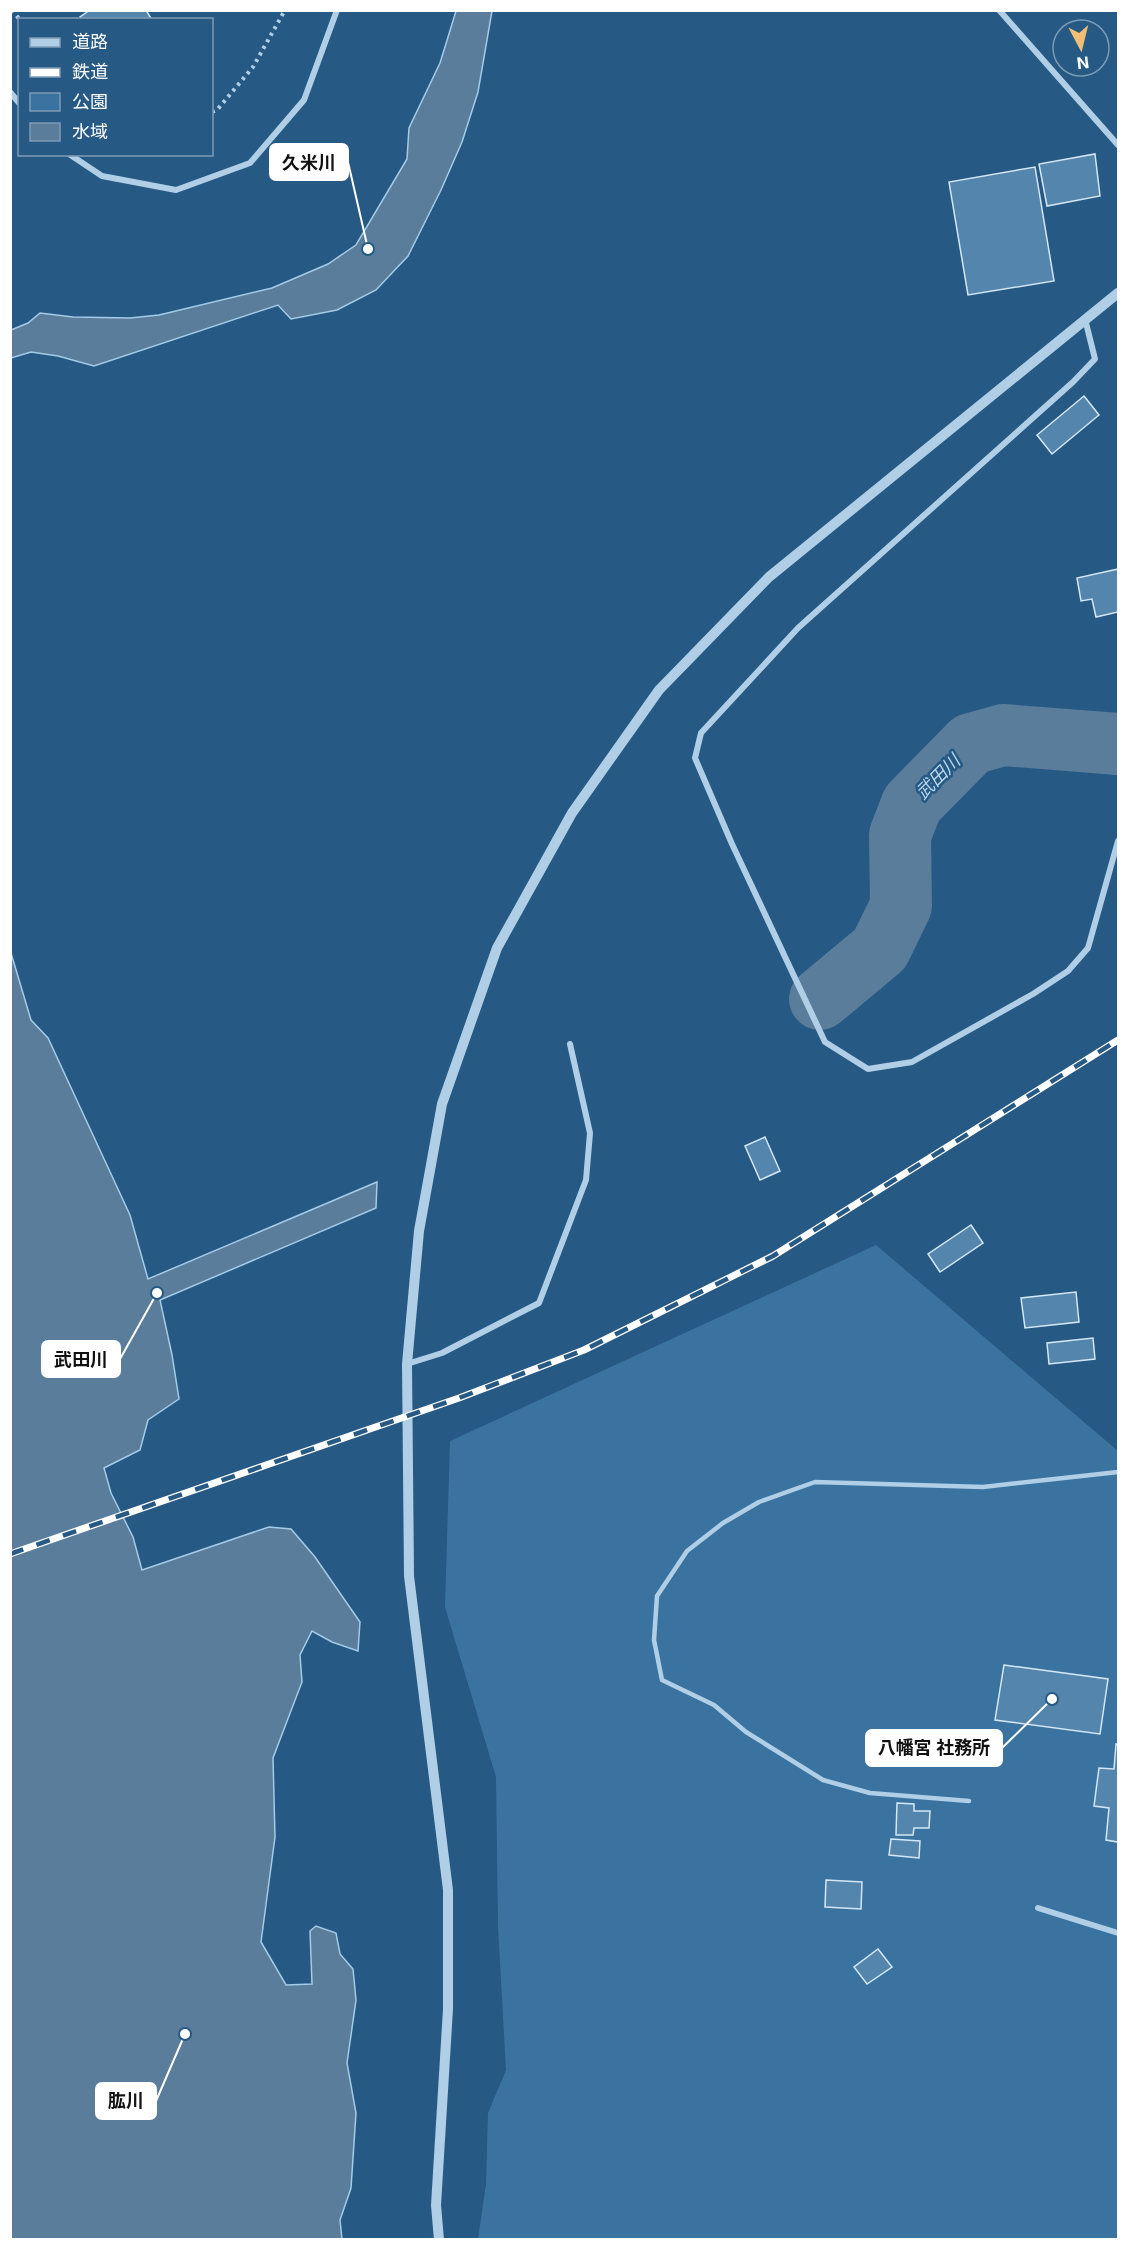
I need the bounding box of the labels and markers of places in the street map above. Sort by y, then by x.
callout: 久米川 [270,144,348,180]
callout: 武田川 [42,1341,120,1377]
callout: 八幡宮 社務所 [866,1730,1002,1766]
callout: 肱川 [96,2083,156,2119]

